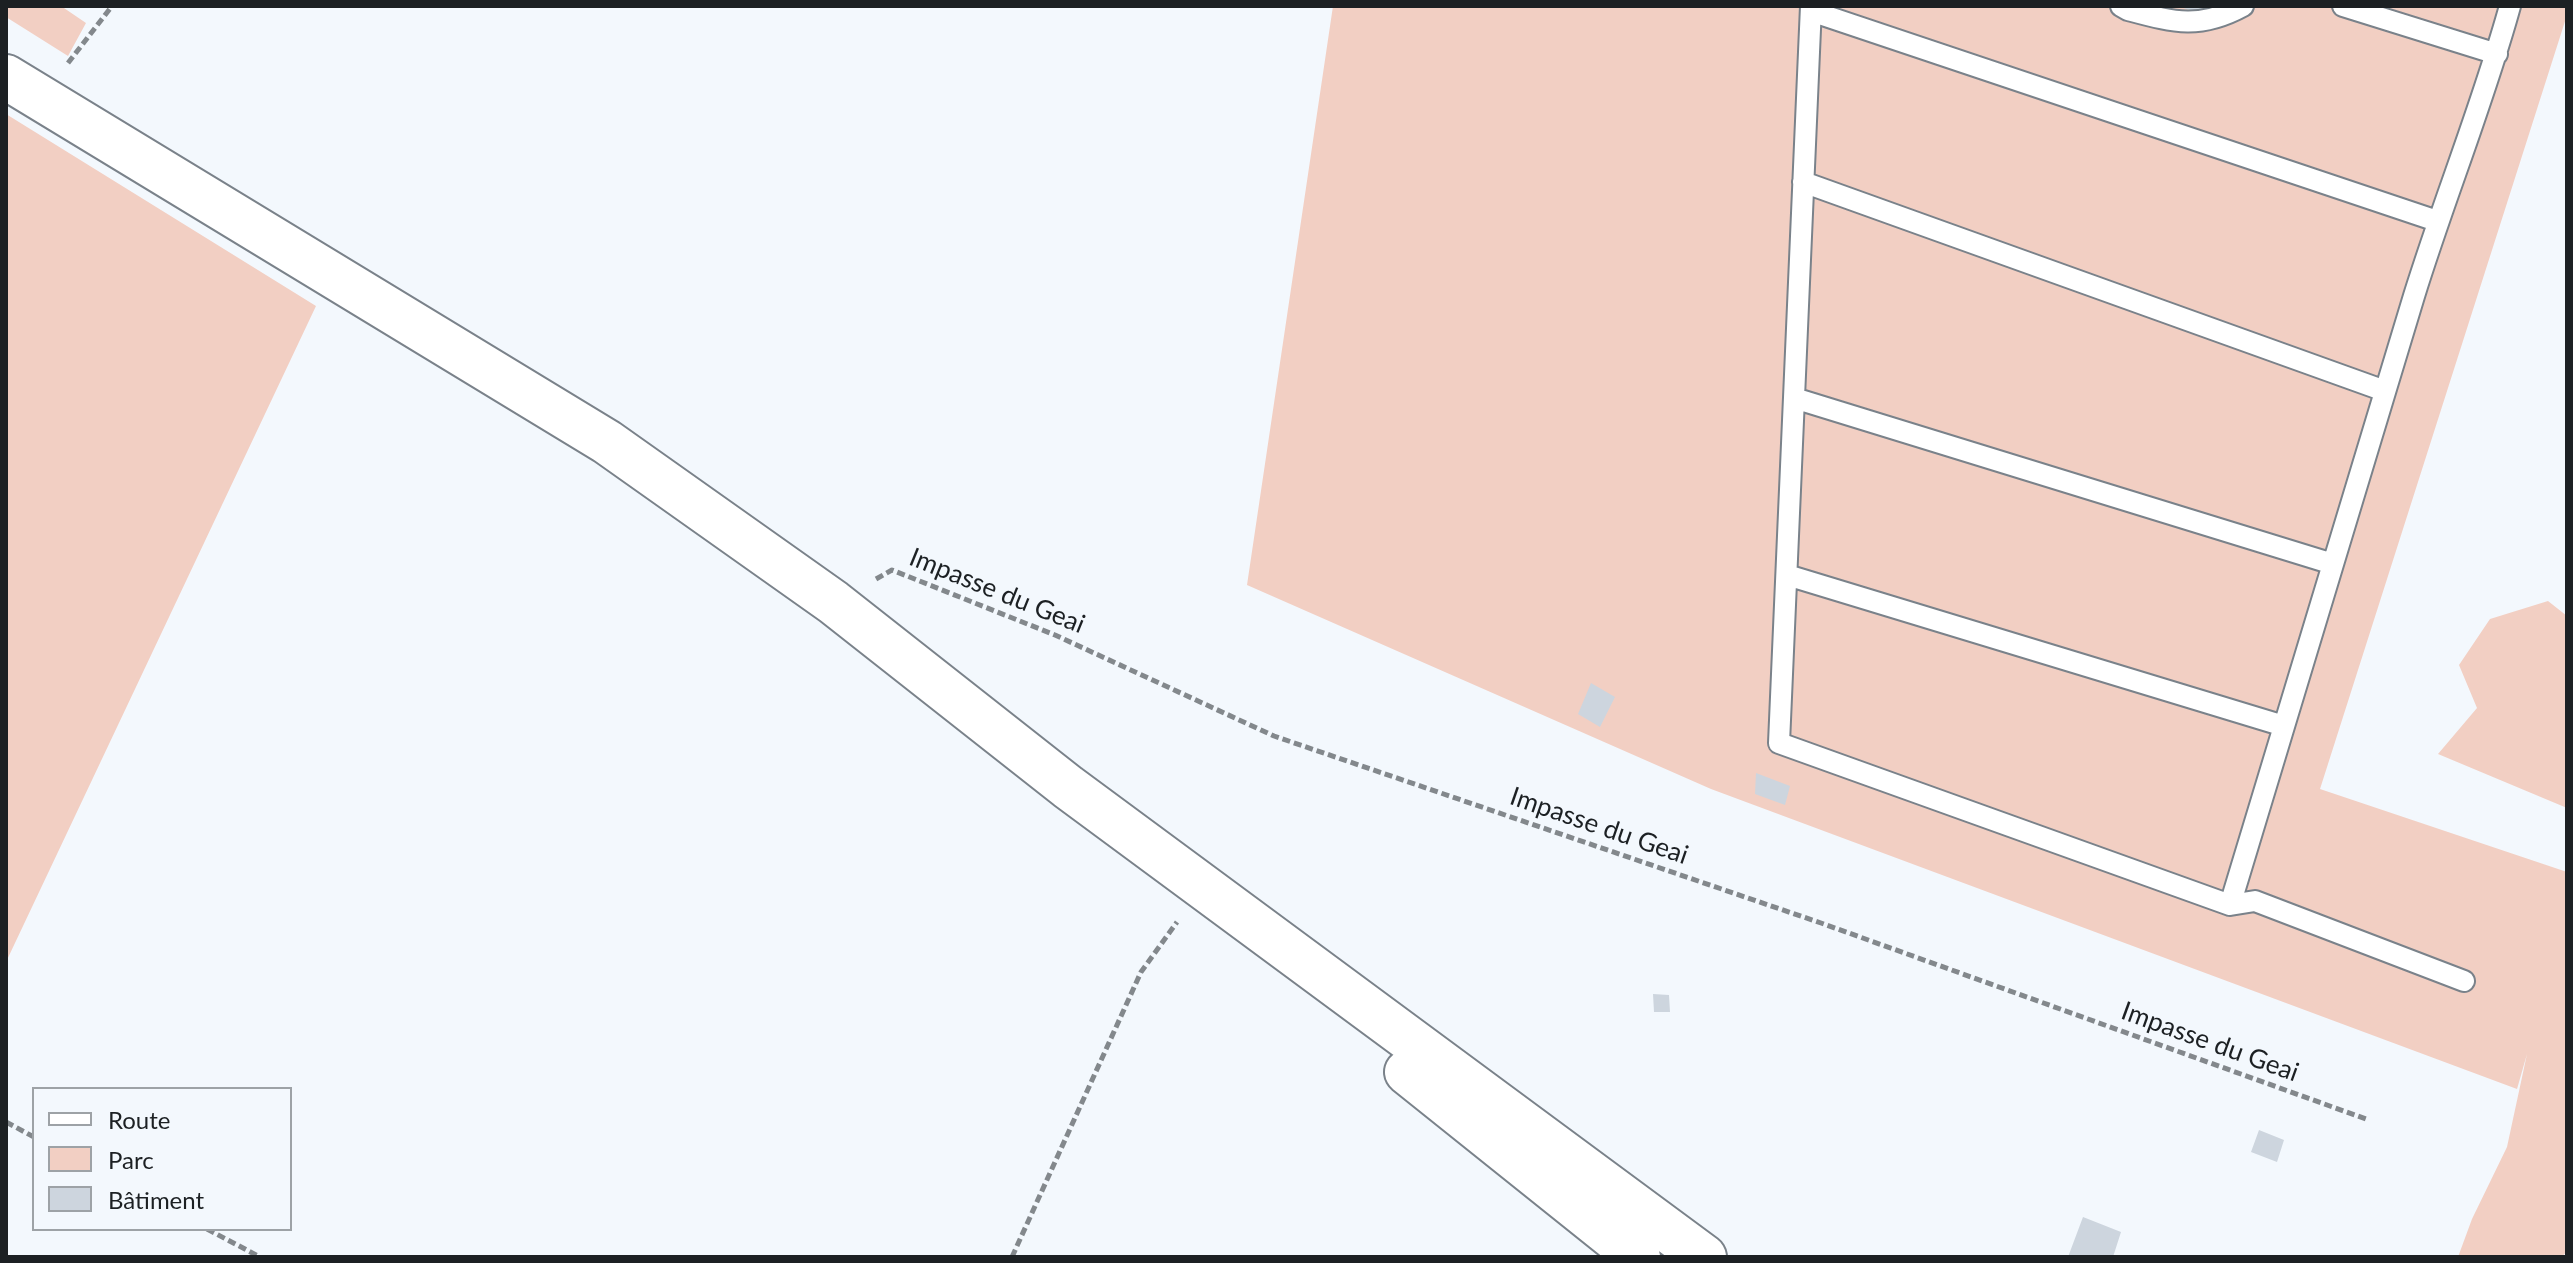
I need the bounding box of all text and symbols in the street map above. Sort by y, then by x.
street label: Impasse du Geai [905,542,1089,640]
street label: Impasse du Geai [1506,781,1692,871]
street label: Impasse du Geai [2117,995,2303,1089]
legend [32,1087,292,1231]
text: Route [108,1105,170,1134]
text: Parc [108,1145,154,1174]
text: Bâtiment [108,1185,204,1214]

